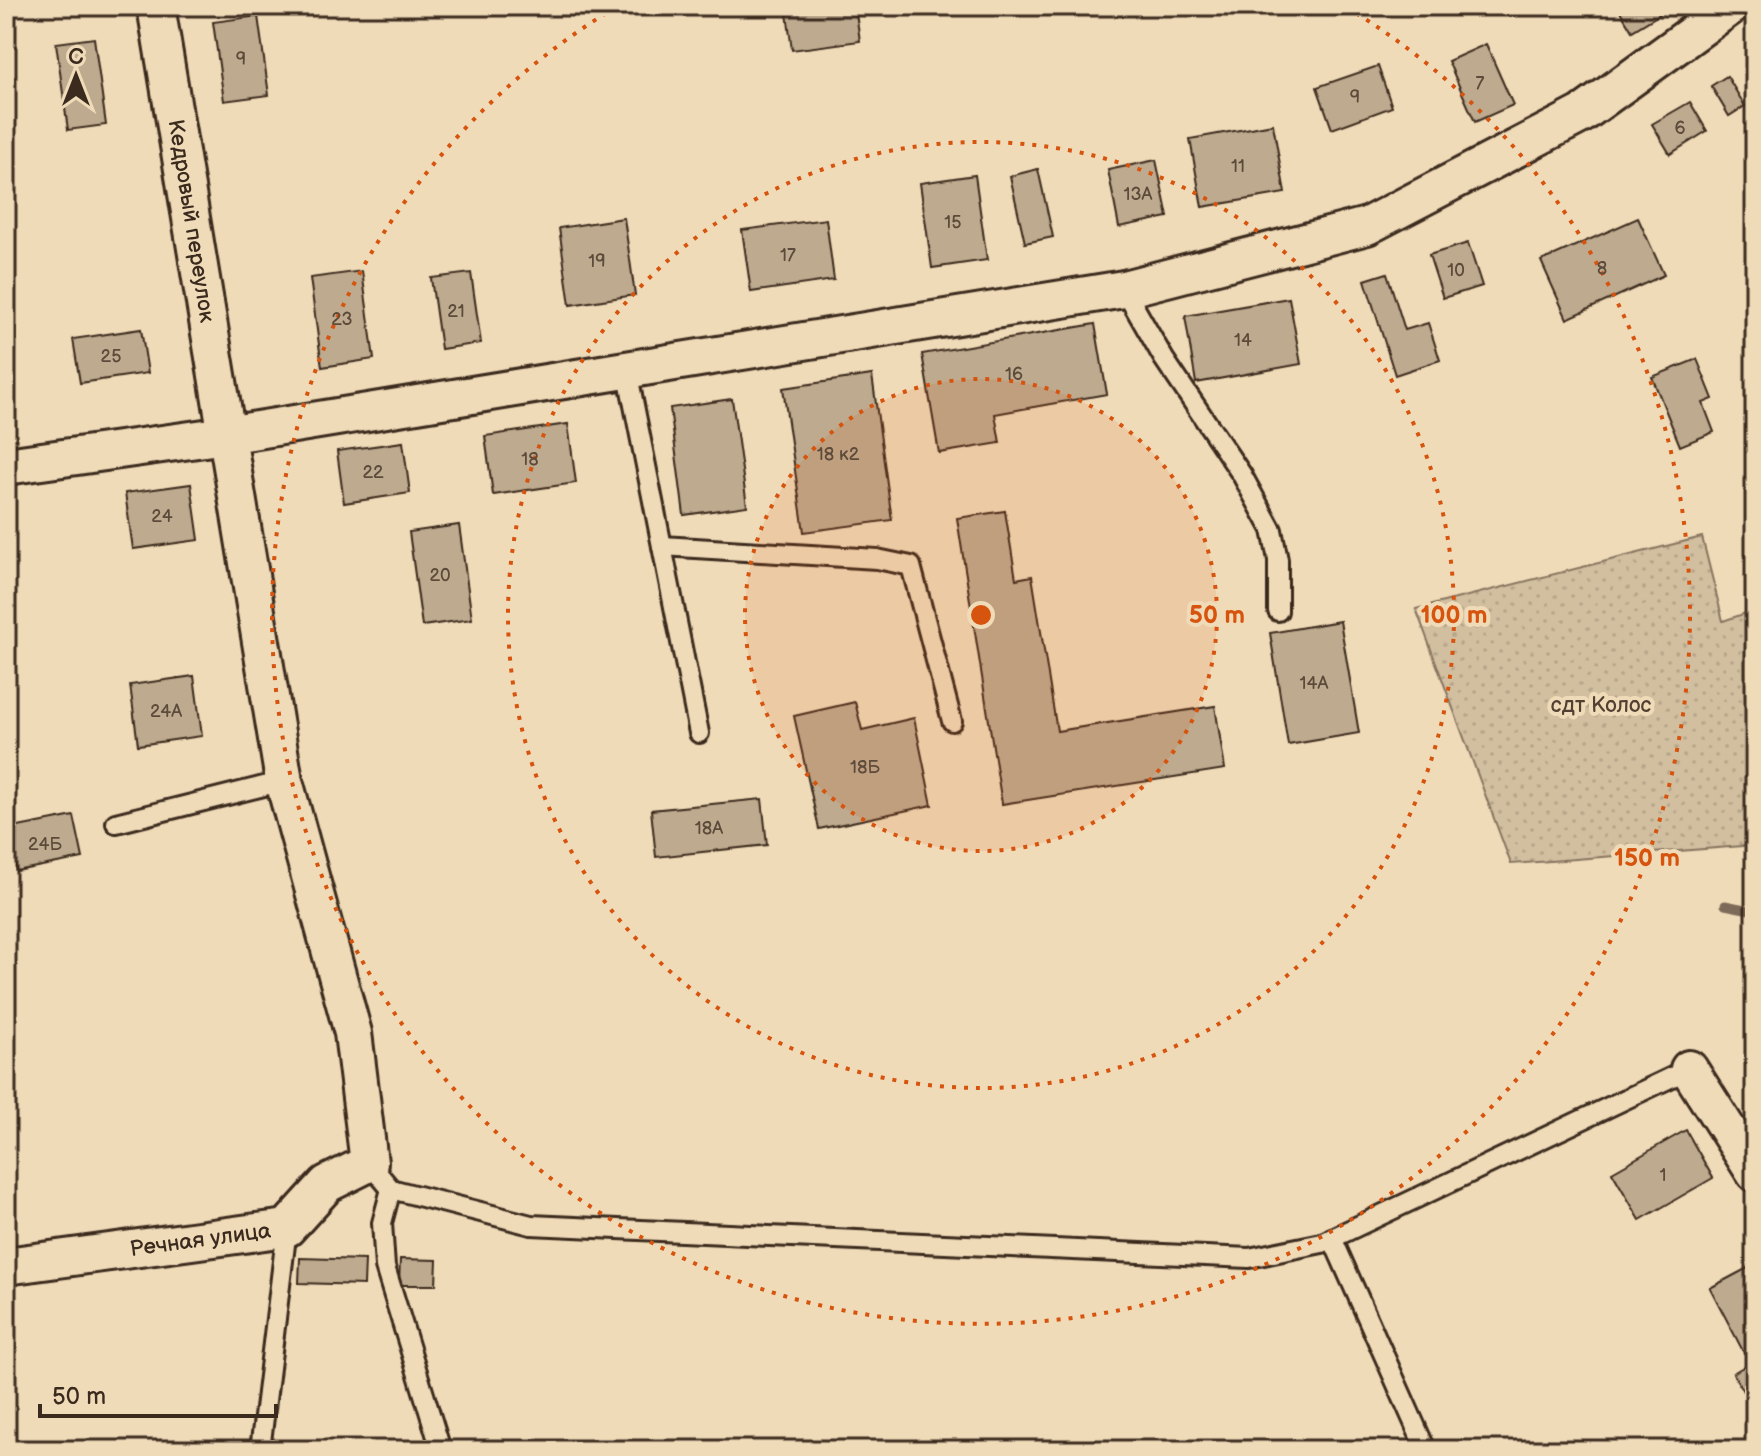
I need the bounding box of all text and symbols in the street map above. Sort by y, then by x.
north arrow [36,36,116,116]
text: С [68,44,84,71]
house number: 9 [236,49,246,70]
house number: 7 [1476,73,1485,94]
house number: 9 [1350,87,1360,108]
street label: Кедровый переулок [162,118,220,325]
house number: 6 [1675,118,1686,139]
house number: 11 [1231,156,1245,177]
house number: 13А [1124,184,1153,205]
house number: 15 [944,212,962,233]
house number: 17 [780,245,796,266]
house number: 19 [588,251,606,272]
house number: 8 [1597,258,1607,279]
house number: 10 [1447,260,1465,281]
house number: 21 [447,301,465,322]
house number: 23 [331,309,353,330]
house number: 14 [1234,330,1252,351]
house number: 25 [101,346,121,367]
house number: 16 [1005,364,1023,385]
house number: 18 к2 [817,444,860,465]
house number: 18 [521,449,539,470]
house number: 22 [362,462,384,483]
house number: 24 [151,506,173,527]
house number: 20 [429,565,451,586]
centre of rings [967,601,995,629]
text: 50 m [1189,601,1245,630]
text: 100 m [1421,601,1487,630]
house number: 14А [1300,673,1329,694]
park label: сдт Колос [1551,692,1651,719]
house number: 24А [150,701,182,722]
house number: 18Б [850,757,880,778]
house number: 18А [695,818,723,839]
house number: 24Б [28,834,62,855]
text: 150 m [1614,844,1680,873]
house number: 1 [1660,1165,1666,1186]
street label: Речная улица [128,1217,272,1263]
scale bar [40,1368,276,1418]
text: 50 m [52,1382,106,1411]

